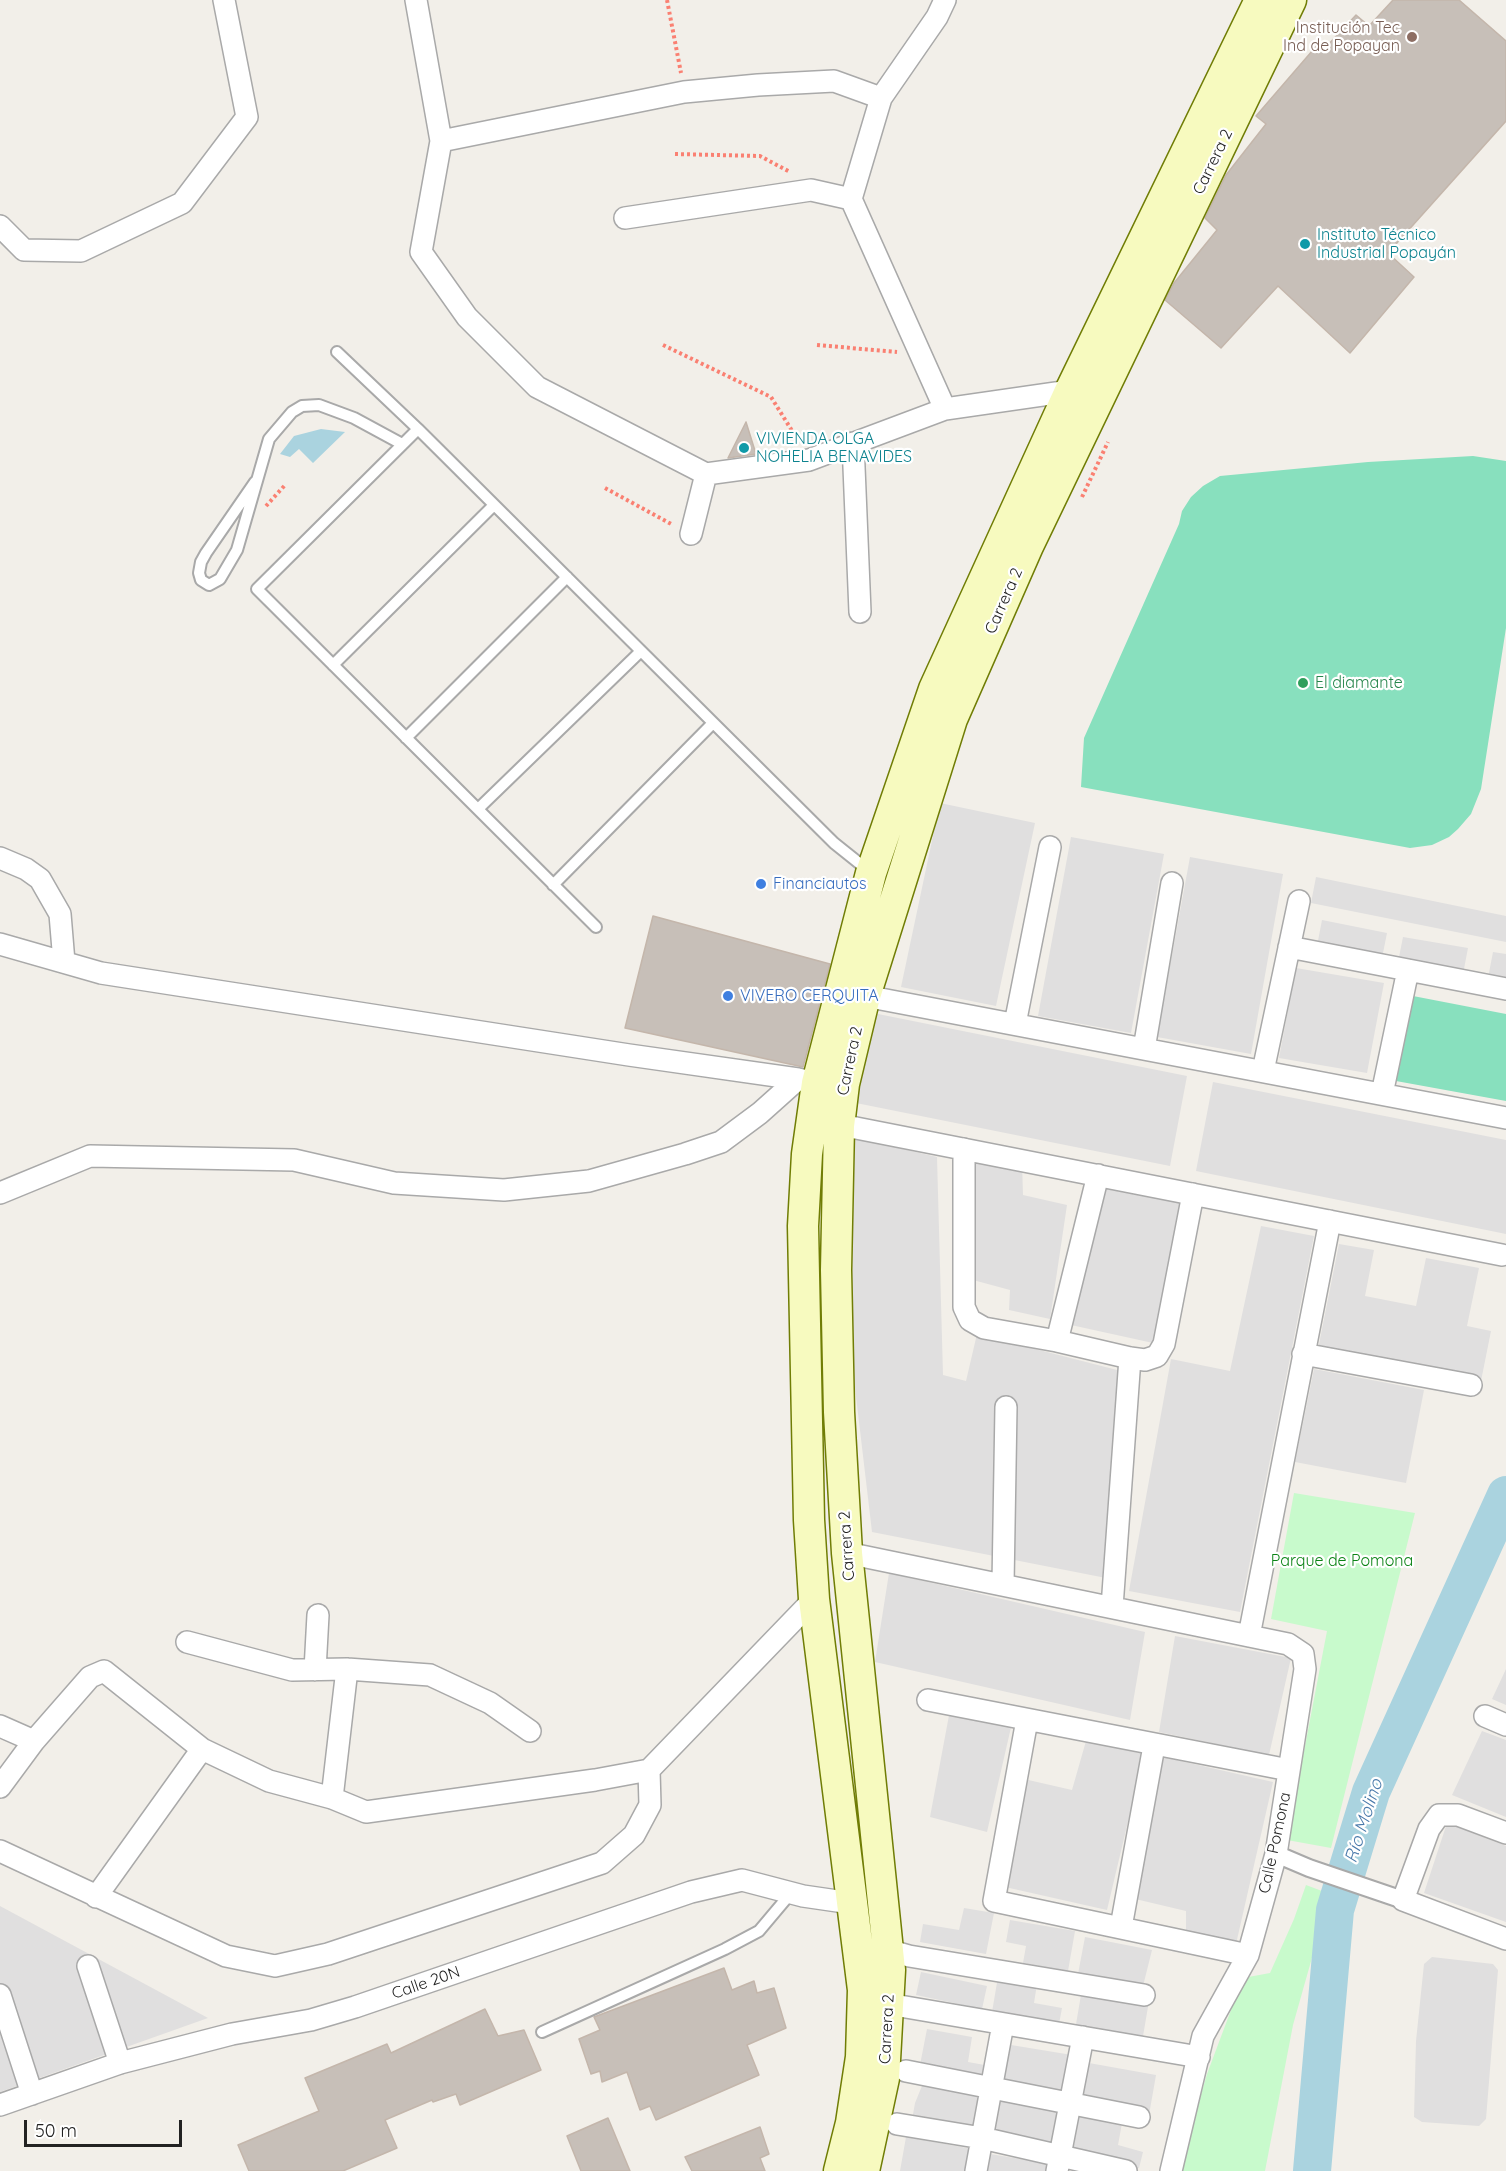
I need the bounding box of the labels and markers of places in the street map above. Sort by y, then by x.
place label: Institución Tec Ind de Popayan [1283,18,1400,56]
marker: Institución Tec Ind de Popayan [1405,30,1419,44]
place label: Instituto Técnico Industrial Popayán [1317,225,1456,263]
marker: Instituto Técnico Industrial Popayán [1298,237,1312,251]
place label: VIVIENDA OLGA NOHELIA BENAVIDES [756,429,912,467]
marker: VIVIENDA OLGA NOHELIA BENAVIDES [737,441,751,455]
place label: El diamante [1315,673,1403,693]
marker: El diamante [1296,676,1310,690]
place label: Financiautos [773,874,867,894]
marker: Financiautos [754,877,768,891]
place label: VIVERO CERQUITA [740,986,879,1006]
marker: VIVERO CERQUITA [721,989,735,1003]

